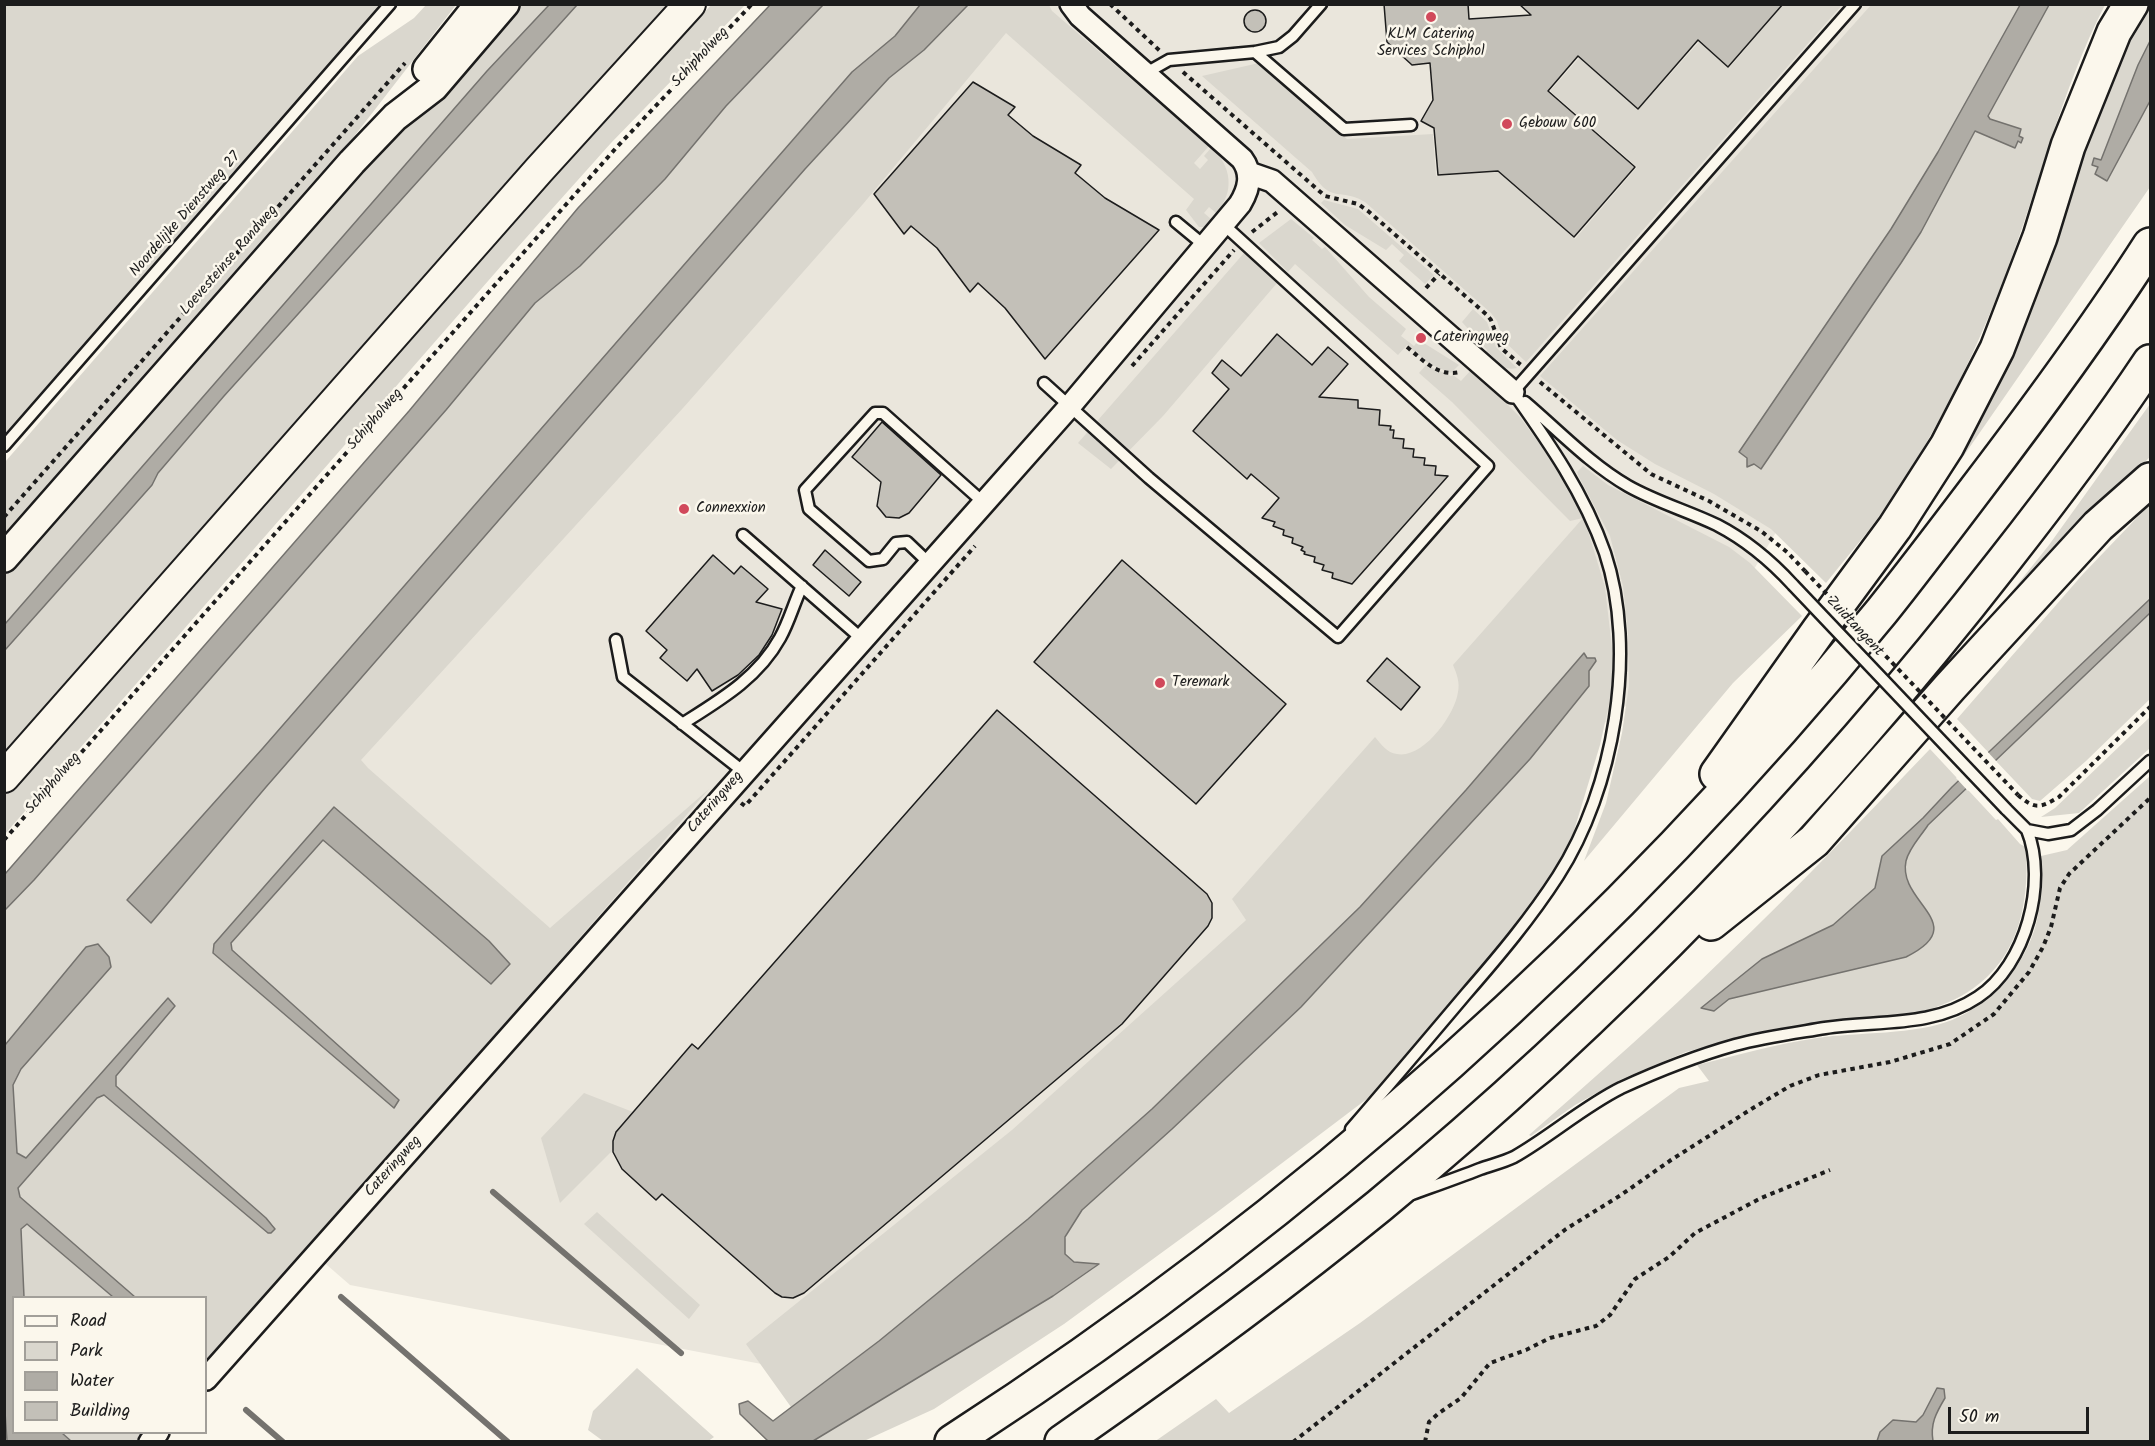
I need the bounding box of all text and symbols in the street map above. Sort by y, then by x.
marker: KLM Catering Services Schiphol [1424,10,1438,24]
street label: Schipholweg [669,24,733,92]
place label: KLM Catering Services Schiphol [1377,26,1485,61]
place label: Gebouw 600 [1519,115,1596,133]
marker: Gebouw 600 [1500,117,1514,131]
street label: Noordelijke Dienstweg 27 [127,149,245,281]
street label: Loevesteinse Randweg [177,202,283,320]
place label: Cateringweg [1433,329,1509,347]
marker: Cateringweg [1414,331,1428,345]
street label: Schipholweg [344,385,408,455]
place label: Connexxion [696,500,766,518]
marker: Connexxion [677,502,691,516]
street label: Zuidtangent [1821,593,1887,661]
place label: Teremark [1172,674,1229,692]
marker: Teremark [1153,676,1167,690]
street label: Schipholweg [22,749,86,819]
street label: Cateringweg [684,768,748,838]
street label: Cateringweg [362,1133,426,1201]
legend [12,1296,207,1434]
text: Road [70,1307,106,1336]
text: Park [70,1337,103,1366]
text: Water [70,1367,114,1396]
scale bar [1951,1395,2092,1433]
text: Building [70,1397,130,1426]
text: 50 m [1959,1403,1999,1432]

